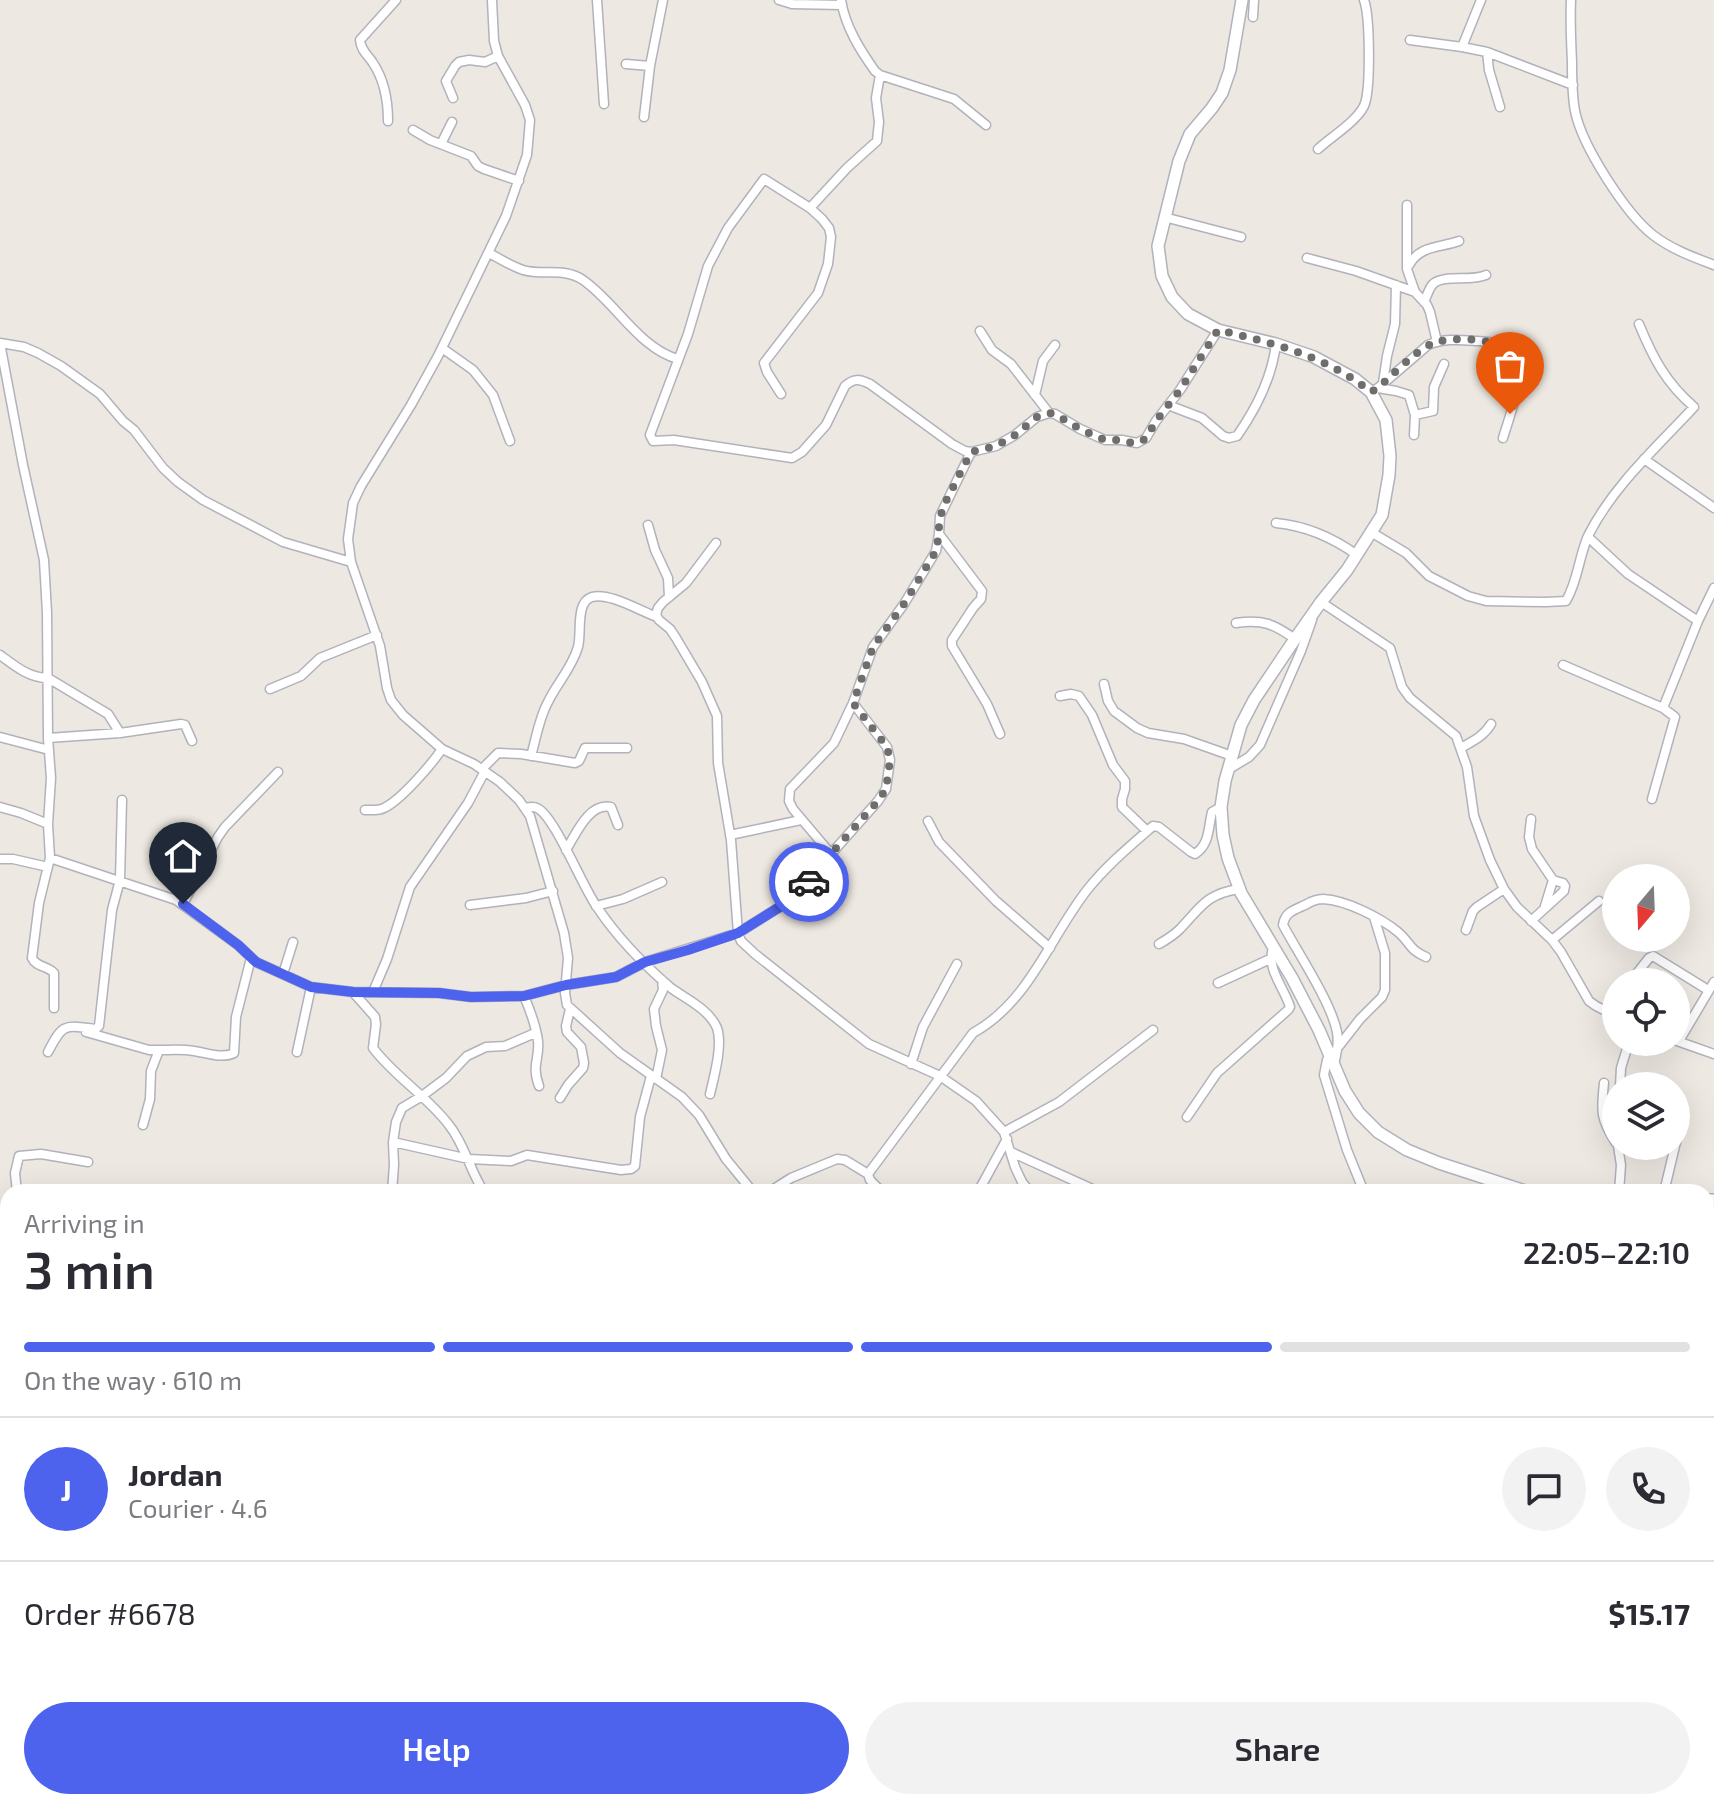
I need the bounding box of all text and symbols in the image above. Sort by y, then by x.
pin [1476,332,1544,414]
icon: bag [1488,344,1532,388]
pin [149,822,217,904]
icon: home [161,834,205,878]
courier [769,842,849,922]
icon: car [787,860,831,904]
north arrow [1602,864,1690,952]
map controls [1602,864,1690,1160]
button: locate [1602,968,1690,1056]
button: layers [1602,1072,1690,1160]
text: Arriving in [24,1207,145,1238]
text: 22:05–22:10 [1523,1234,1690,1270]
text: 3 min [24,1237,155,1299]
text: On the way · 610 m [24,1364,242,1395]
button: chat [1502,1447,1586,1531]
button: phone [1606,1447,1690,1531]
text: Jordan [128,1456,223,1492]
text: J [60,1471,72,1507]
text: Courier · 4.6 [128,1492,268,1523]
text: Order #6678 [24,1595,196,1631]
text: $15.17 [1608,1595,1690,1631]
button: Help [24,1702,849,1794]
button: Share [865,1702,1690,1794]

